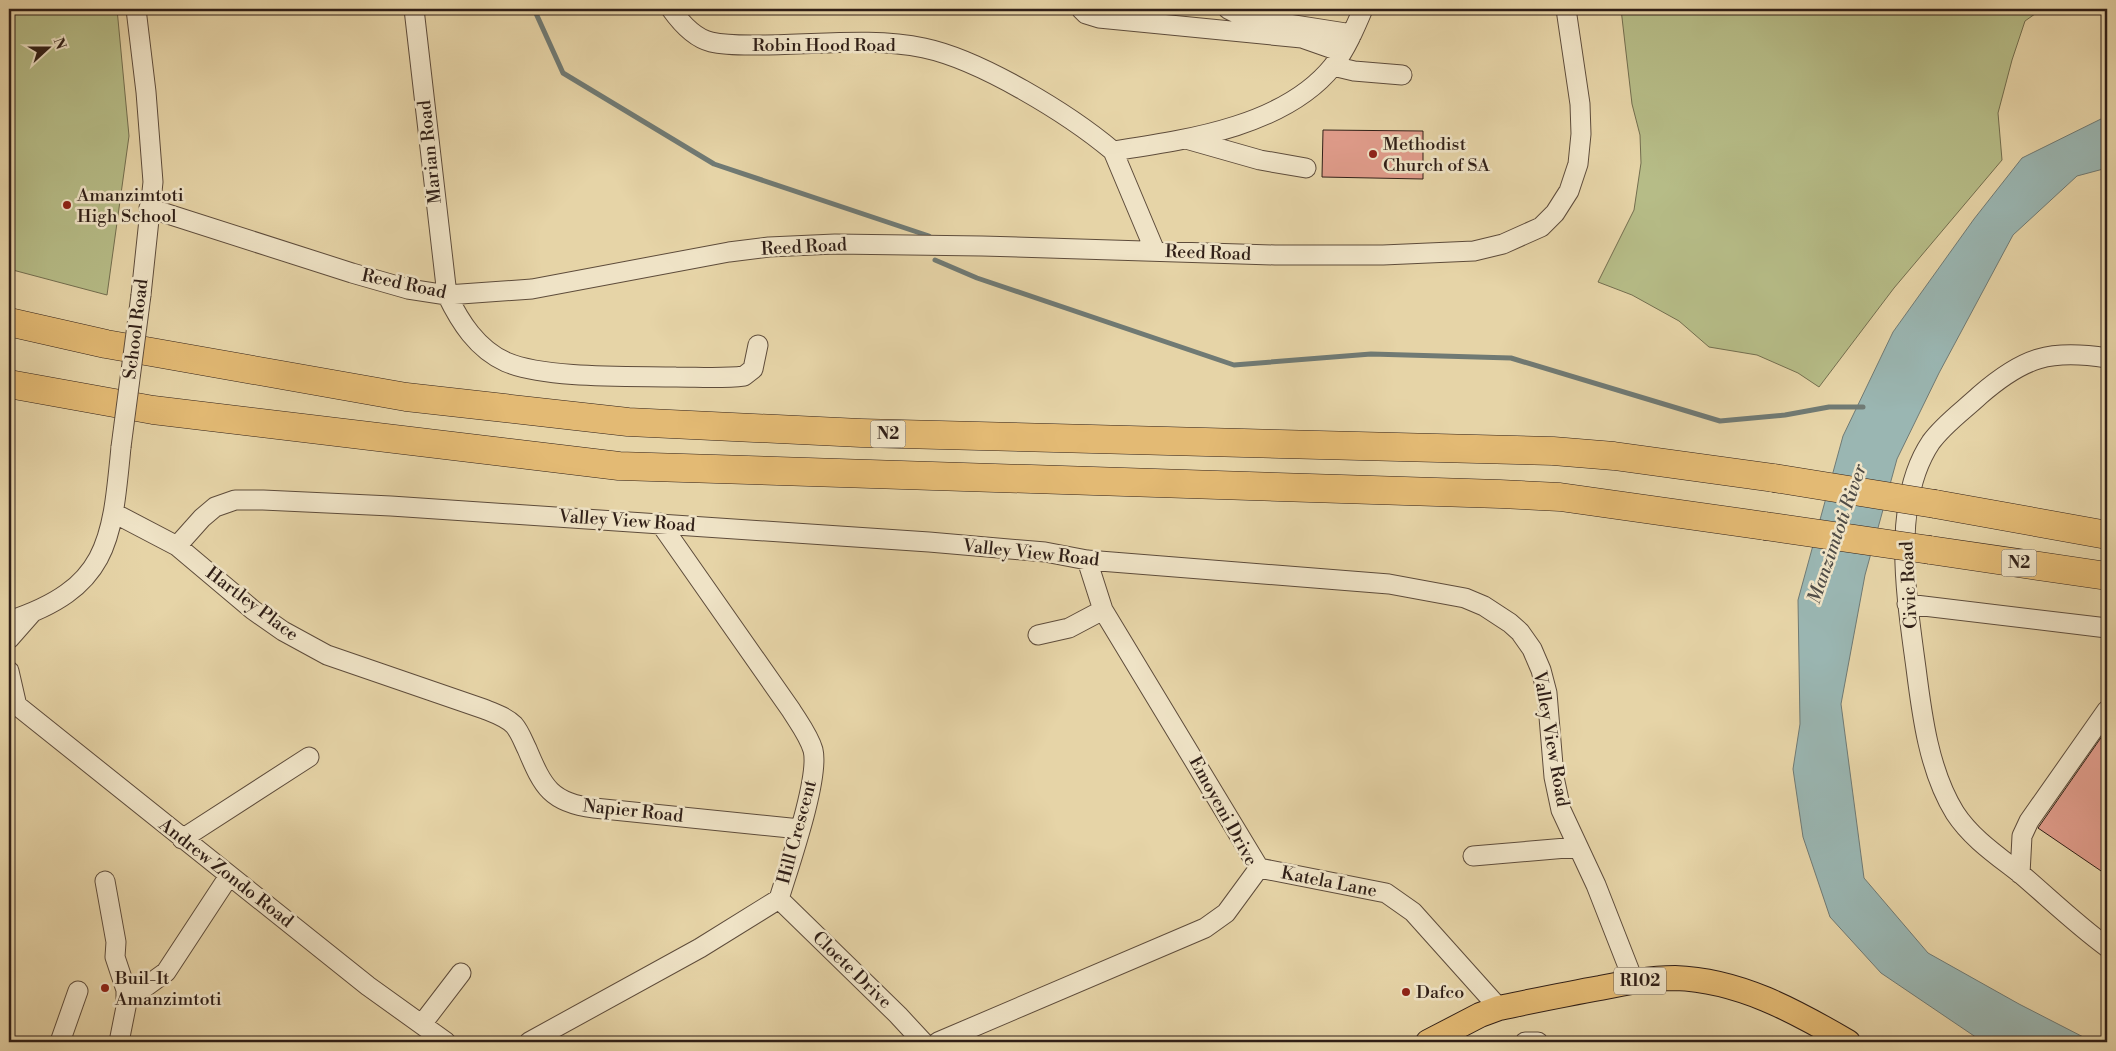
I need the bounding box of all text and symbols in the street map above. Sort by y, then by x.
north arrow [22,22,72,72]
street label: Robin Hood Road [752,34,896,57]
text: N [49,35,70,52]
street label: Marian Road [413,98,447,205]
place label: Methodist Church of SA [1383,133,1490,177]
marker: Methodist Church of SA [1367,148,1379,160]
place label: Amanzimtoti High School [76,184,184,228]
marker: Amanzimtoti High School [61,199,73,211]
street label: Reed Road [760,233,848,261]
street label: Reed Road [1165,240,1252,266]
street label: Reed Road [359,264,449,304]
street label: School Road [118,277,154,381]
road number: N2 [870,420,906,448]
water label: Manzimtoti River [1802,460,1872,607]
street label: Valley View Road [557,505,697,537]
street label: Valley View Road [961,534,1101,572]
street label: Civic Road [1895,540,1923,629]
road number: N2 [2002,550,2036,576]
street label: Hartley Place [201,562,303,646]
street label: Valley View Road [1528,668,1574,809]
street label: Emoyeni Drive [1183,752,1263,870]
street label: Hill Crescent [772,777,822,887]
street label: Napier Road [582,794,685,828]
street label: Andrew Zondo Road [153,813,298,933]
street label: Katela Lane [1279,861,1379,903]
street label: Cloete Drive [807,926,897,1014]
place label: Buil-It Amanzimtoti [114,967,222,1011]
road number: R102 [1614,968,1666,994]
place label: Dafco [1416,981,1464,1004]
marker: Buil-It Amanzimtoti [99,982,111,994]
marker: Dafco [1400,986,1412,998]

